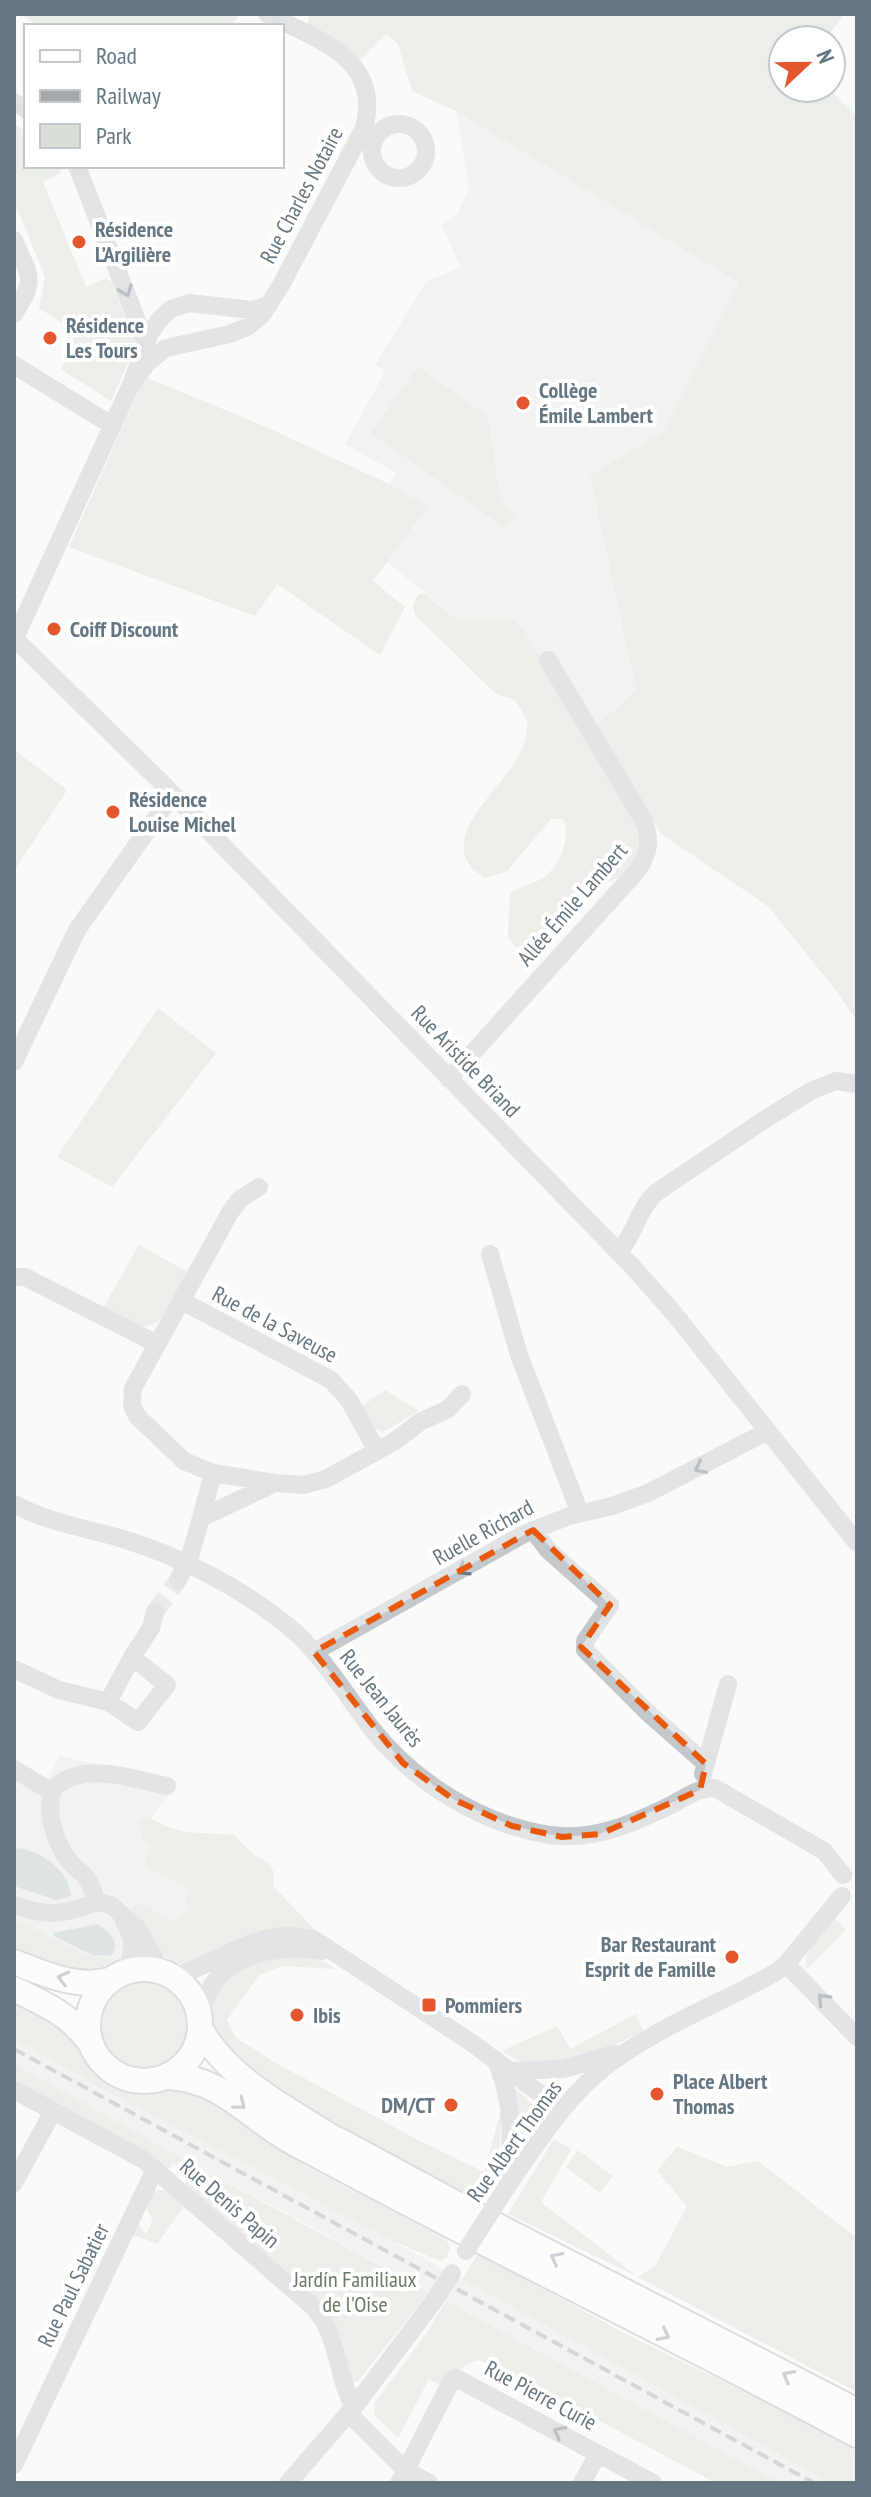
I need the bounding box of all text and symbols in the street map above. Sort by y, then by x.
legend [24,24,284,168]
north arrow [767,24,847,104]
text: Road [96,40,137,71]
text: N [810,46,841,67]
text: Railway [96,80,161,111]
text: Park [96,120,132,151]
street label: Rue Charles Notaire [253,122,349,268]
place label: Résidence L’Argilière [95,215,173,268]
marker: Résidence L’Argilière [70,233,88,251]
one-way arrow [116,283,132,297]
place label: Résidence Les Tours [66,311,144,364]
marker: Résidence Les Tours [41,329,59,347]
place label: Collège Émile Lambert [539,376,653,429]
marker: Collège Émile Lambert [514,394,532,412]
place label: Coiff Discount [70,615,179,643]
marker: Coiff Discount [45,620,63,638]
place label: Résidence Louise Michel [129,785,236,838]
marker: Résidence Louise Michel [104,803,122,821]
street label: Allée Émile Lambert [511,837,633,971]
street label: Rue Aristide Briand [406,999,526,1123]
street label: Rue de la Saveuse [208,1279,342,1369]
one-way arrow [693,1458,708,1473]
street label: Ruelle Richard [428,1493,538,1571]
one-way arrow [457,1560,472,1576]
street label: Rue Jean Jaurès [334,1644,430,1752]
place label: Bar Restaurant Esprit de Famille [585,1930,717,1983]
marker: Bar Restaurant Esprit de Famille [723,1948,741,1966]
one-way arrow [56,1971,70,1988]
place label: Pommiers [445,1991,523,2019]
one-way arrow [818,1994,832,2009]
marker: Pommiers [420,1996,438,2014]
place label: Ibis [313,2001,341,2029]
marker: Ibis [288,2006,306,2024]
place label: Place Albert Thomas [673,2067,768,2120]
street label: Rue Albert Thomas [460,2075,568,2207]
marker: Place Albert Thomas [648,2085,666,2103]
place label: DM/CT [381,2091,436,2119]
one-way arrow [231,2095,246,2109]
marker: DM/CT [442,2096,460,2114]
street label: Rue Denis Papin [174,2152,286,2254]
street label: Rue Paul Sabatier [31,2219,115,2351]
one-way arrow [550,2252,565,2267]
park label: Jardín Familiaux de l'Oise [292,2265,417,2318]
one-way arrow [656,2325,671,2341]
street label: Rue Pierre Curie [480,2354,602,2436]
one-way arrow [782,2370,796,2385]
one-way arrow [553,2427,568,2442]

